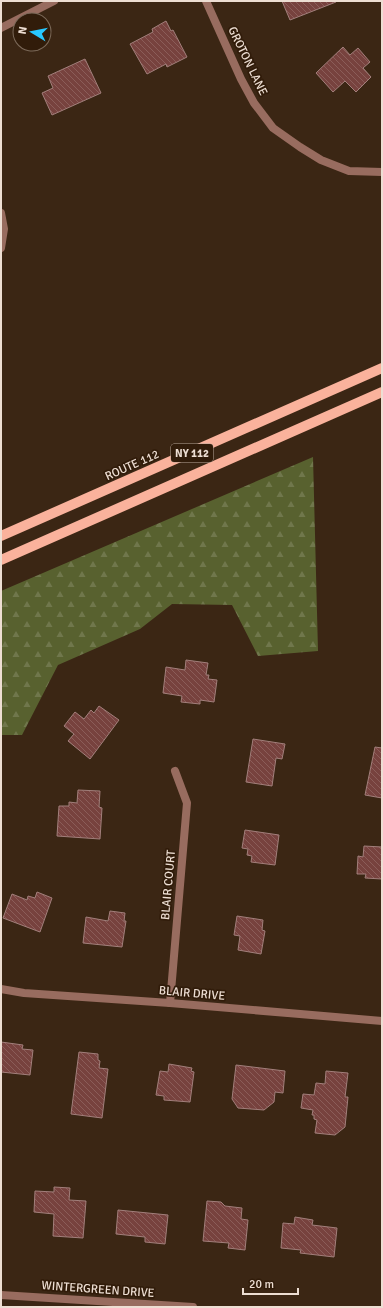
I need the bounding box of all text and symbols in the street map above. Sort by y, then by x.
north arrow [12,12,52,52]
street label: GROTON LANE [224,24,271,98]
text: N [16,25,30,35]
road number: NY 112 [171,444,213,462]
street label: ROUTE 112 [103,447,162,484]
street label: BLAIR COURT [158,849,179,921]
street label: BLAIR DRIVE [158,983,226,1004]
scale bar [243,1270,298,1296]
text: 20 m [249,1277,274,1292]
street label: WINTERGREEN DRIVE [41,1278,155,1301]

